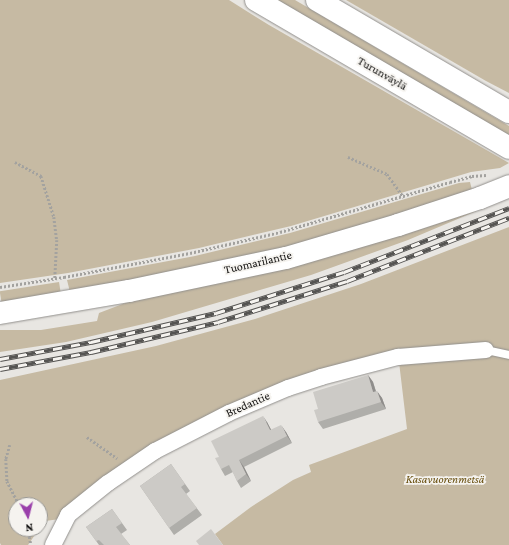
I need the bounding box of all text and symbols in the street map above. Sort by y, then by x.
street label: Turunväylä [355,54,409,94]
street label: Tuomarilantie [223,248,293,278]
street label: Bredantie [224,389,272,421]
park label: Kasavuorenmetsä [406,473,484,487]
north arrow [8,497,48,537]
text: N [25,522,34,534]

